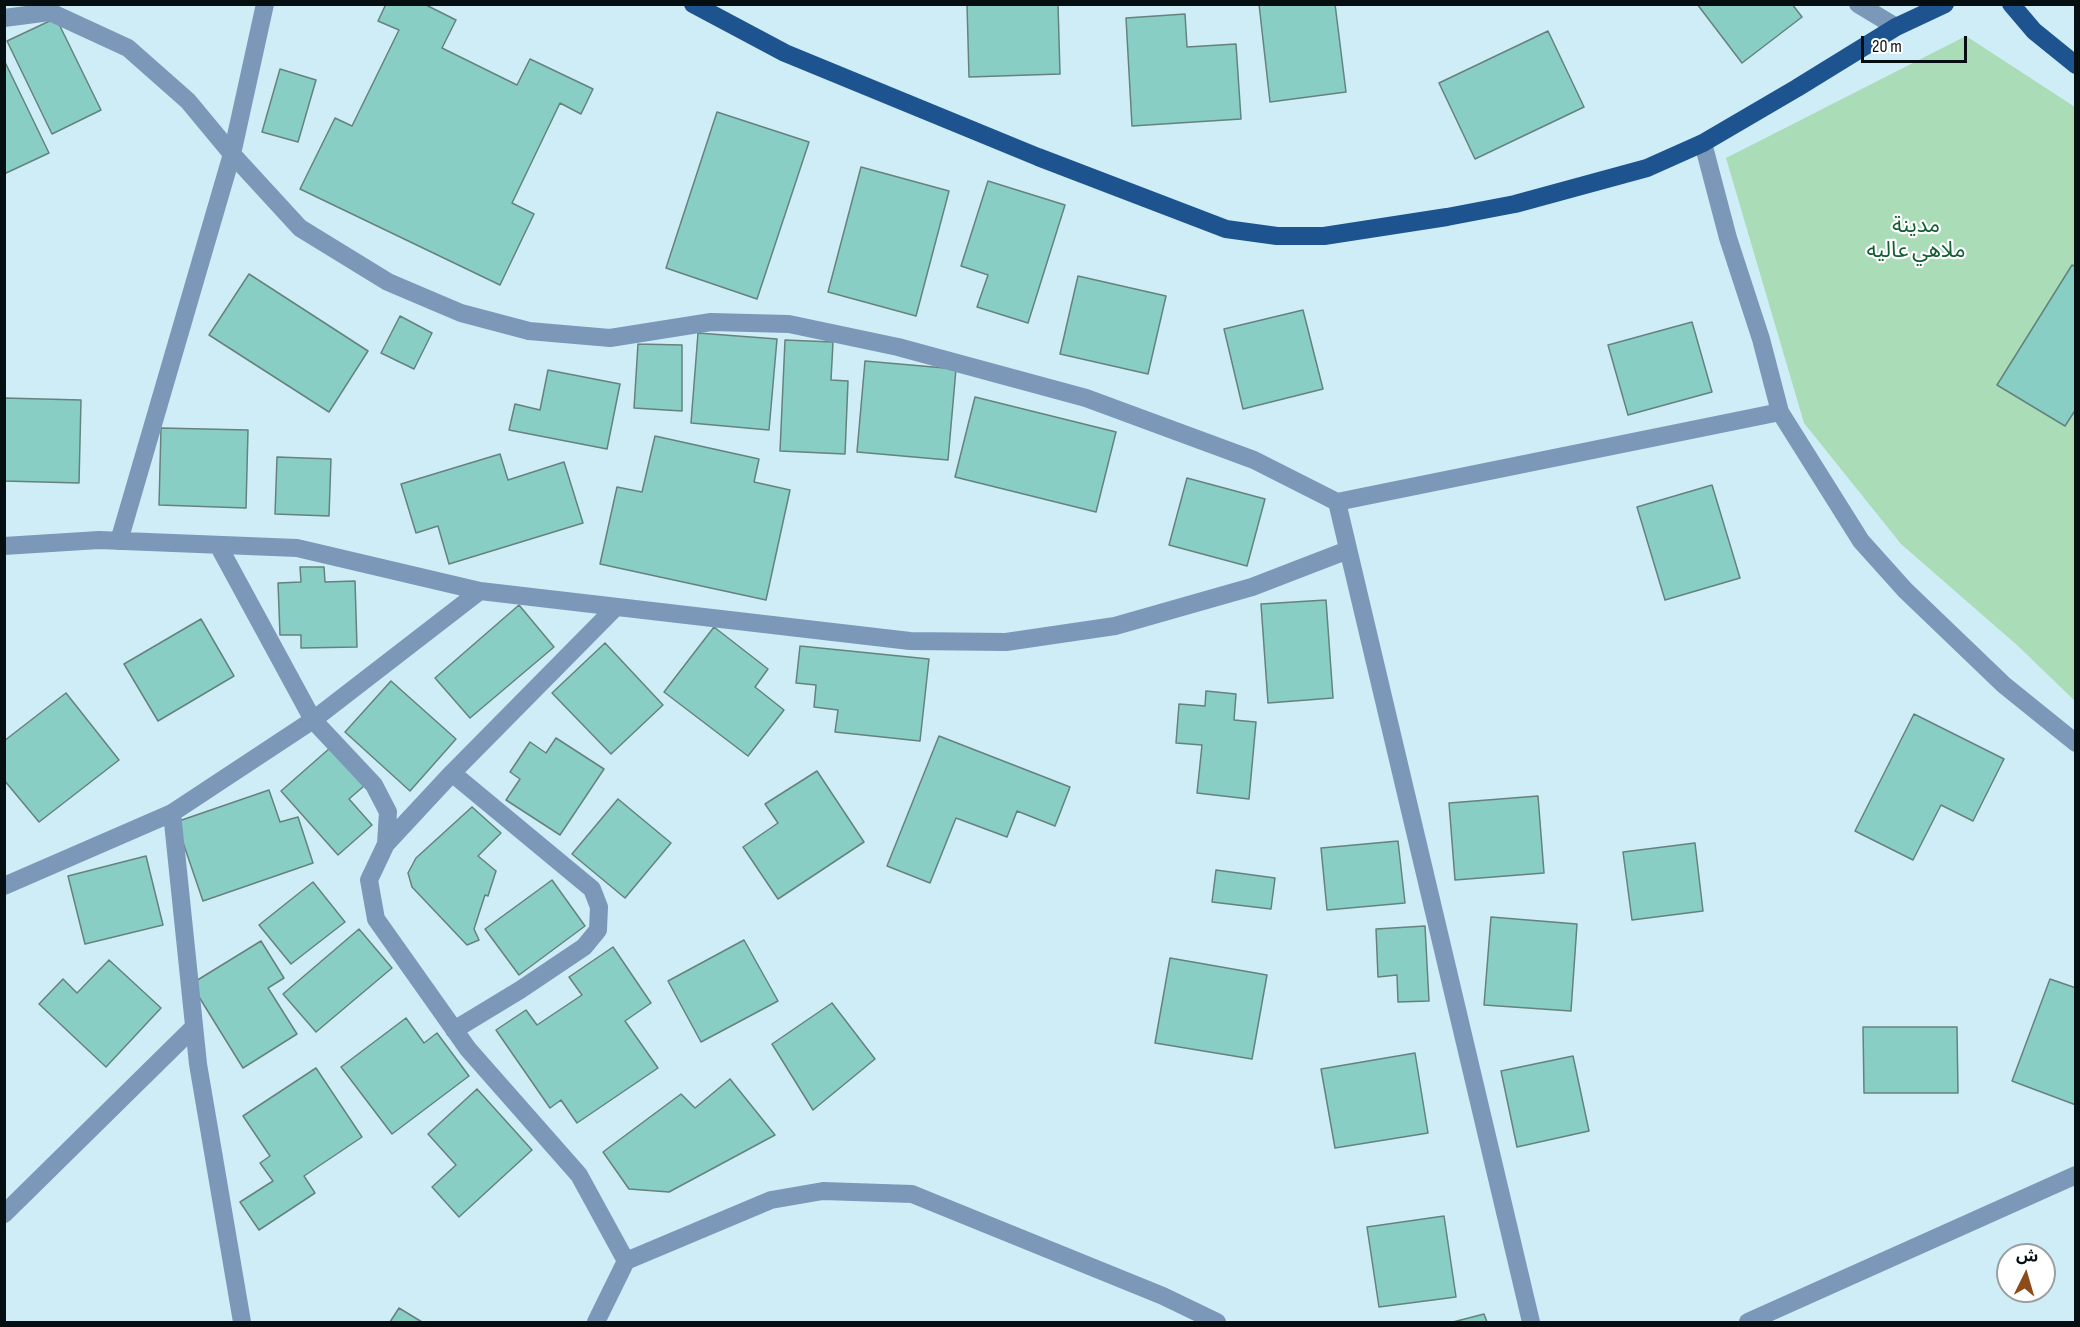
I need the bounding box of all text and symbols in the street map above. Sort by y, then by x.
scale bar [1864,24,1970,62]
text: 20 m [1872,36,1902,57]
park label: مدينة ملاهي عاليه [1866,213,1966,264]
north arrow [1996,1243,2056,1303]
text: ش [2016,1246,2039,1267]

